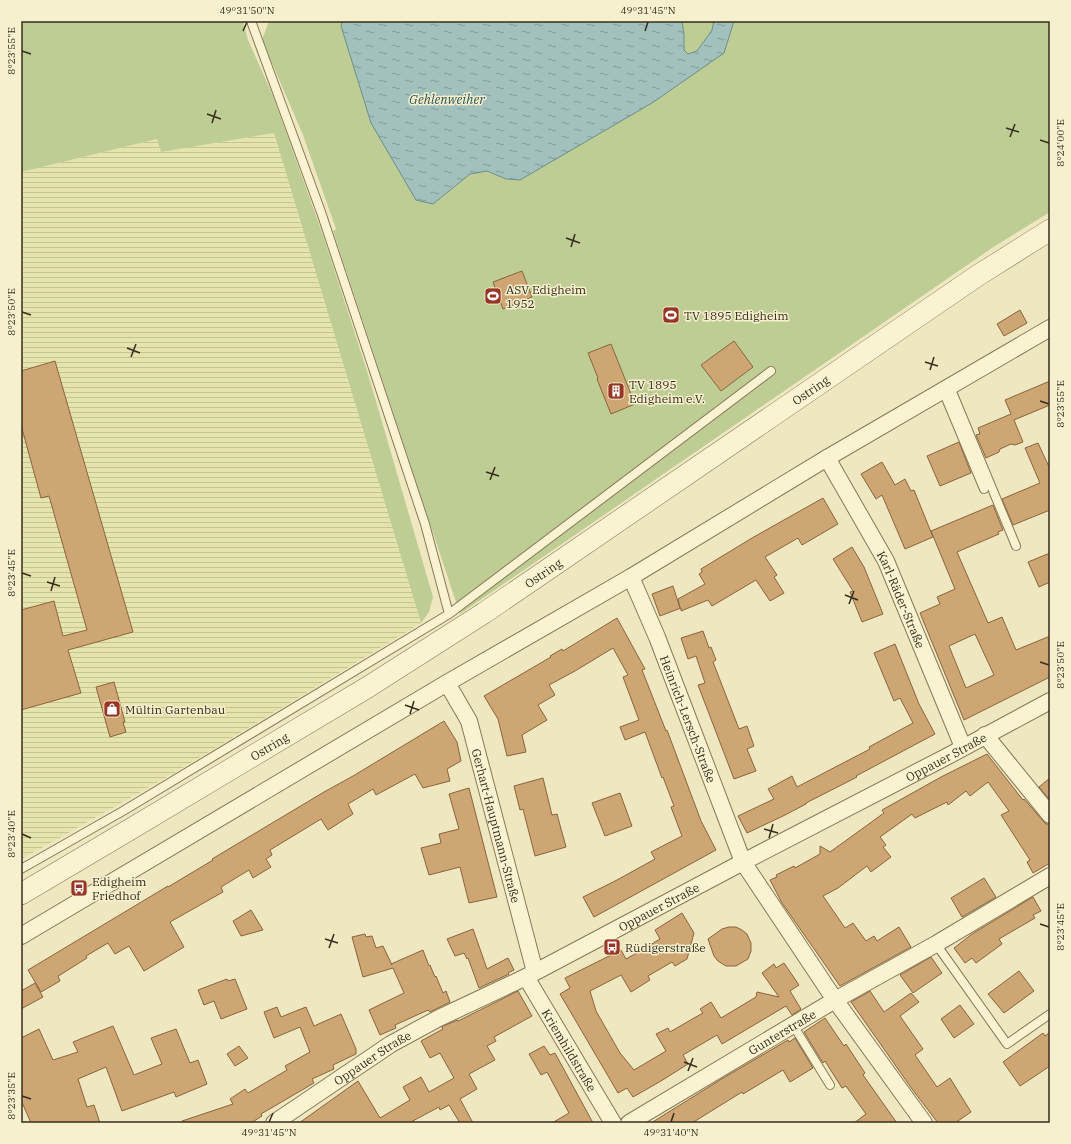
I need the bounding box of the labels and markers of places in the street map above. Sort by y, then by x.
place label: ASV Edigheim 1952 [506,282,587,311]
sports icon: ASV Edigheim 1952 [483,286,503,306]
sports icon: TV 1895 Edigheim [661,305,681,325]
place label: TV 1895 Edigheim [684,308,789,323]
place label: TV 1895 Edigheim e.V. [629,377,705,406]
building icon: TV 1895 Edigheim e.V. [606,381,626,401]
shop icon: Mültin Gartenbau [102,699,122,719]
place label: Mültin Gartenbau [125,702,226,717]
place label: Edigheim Friedhof [92,874,147,903]
bus stop icon: Edigheim Friedhof [69,878,89,898]
bus stop icon: Rüdigerstraße [602,937,622,957]
place label: Rüdigerstraße [625,940,706,955]

